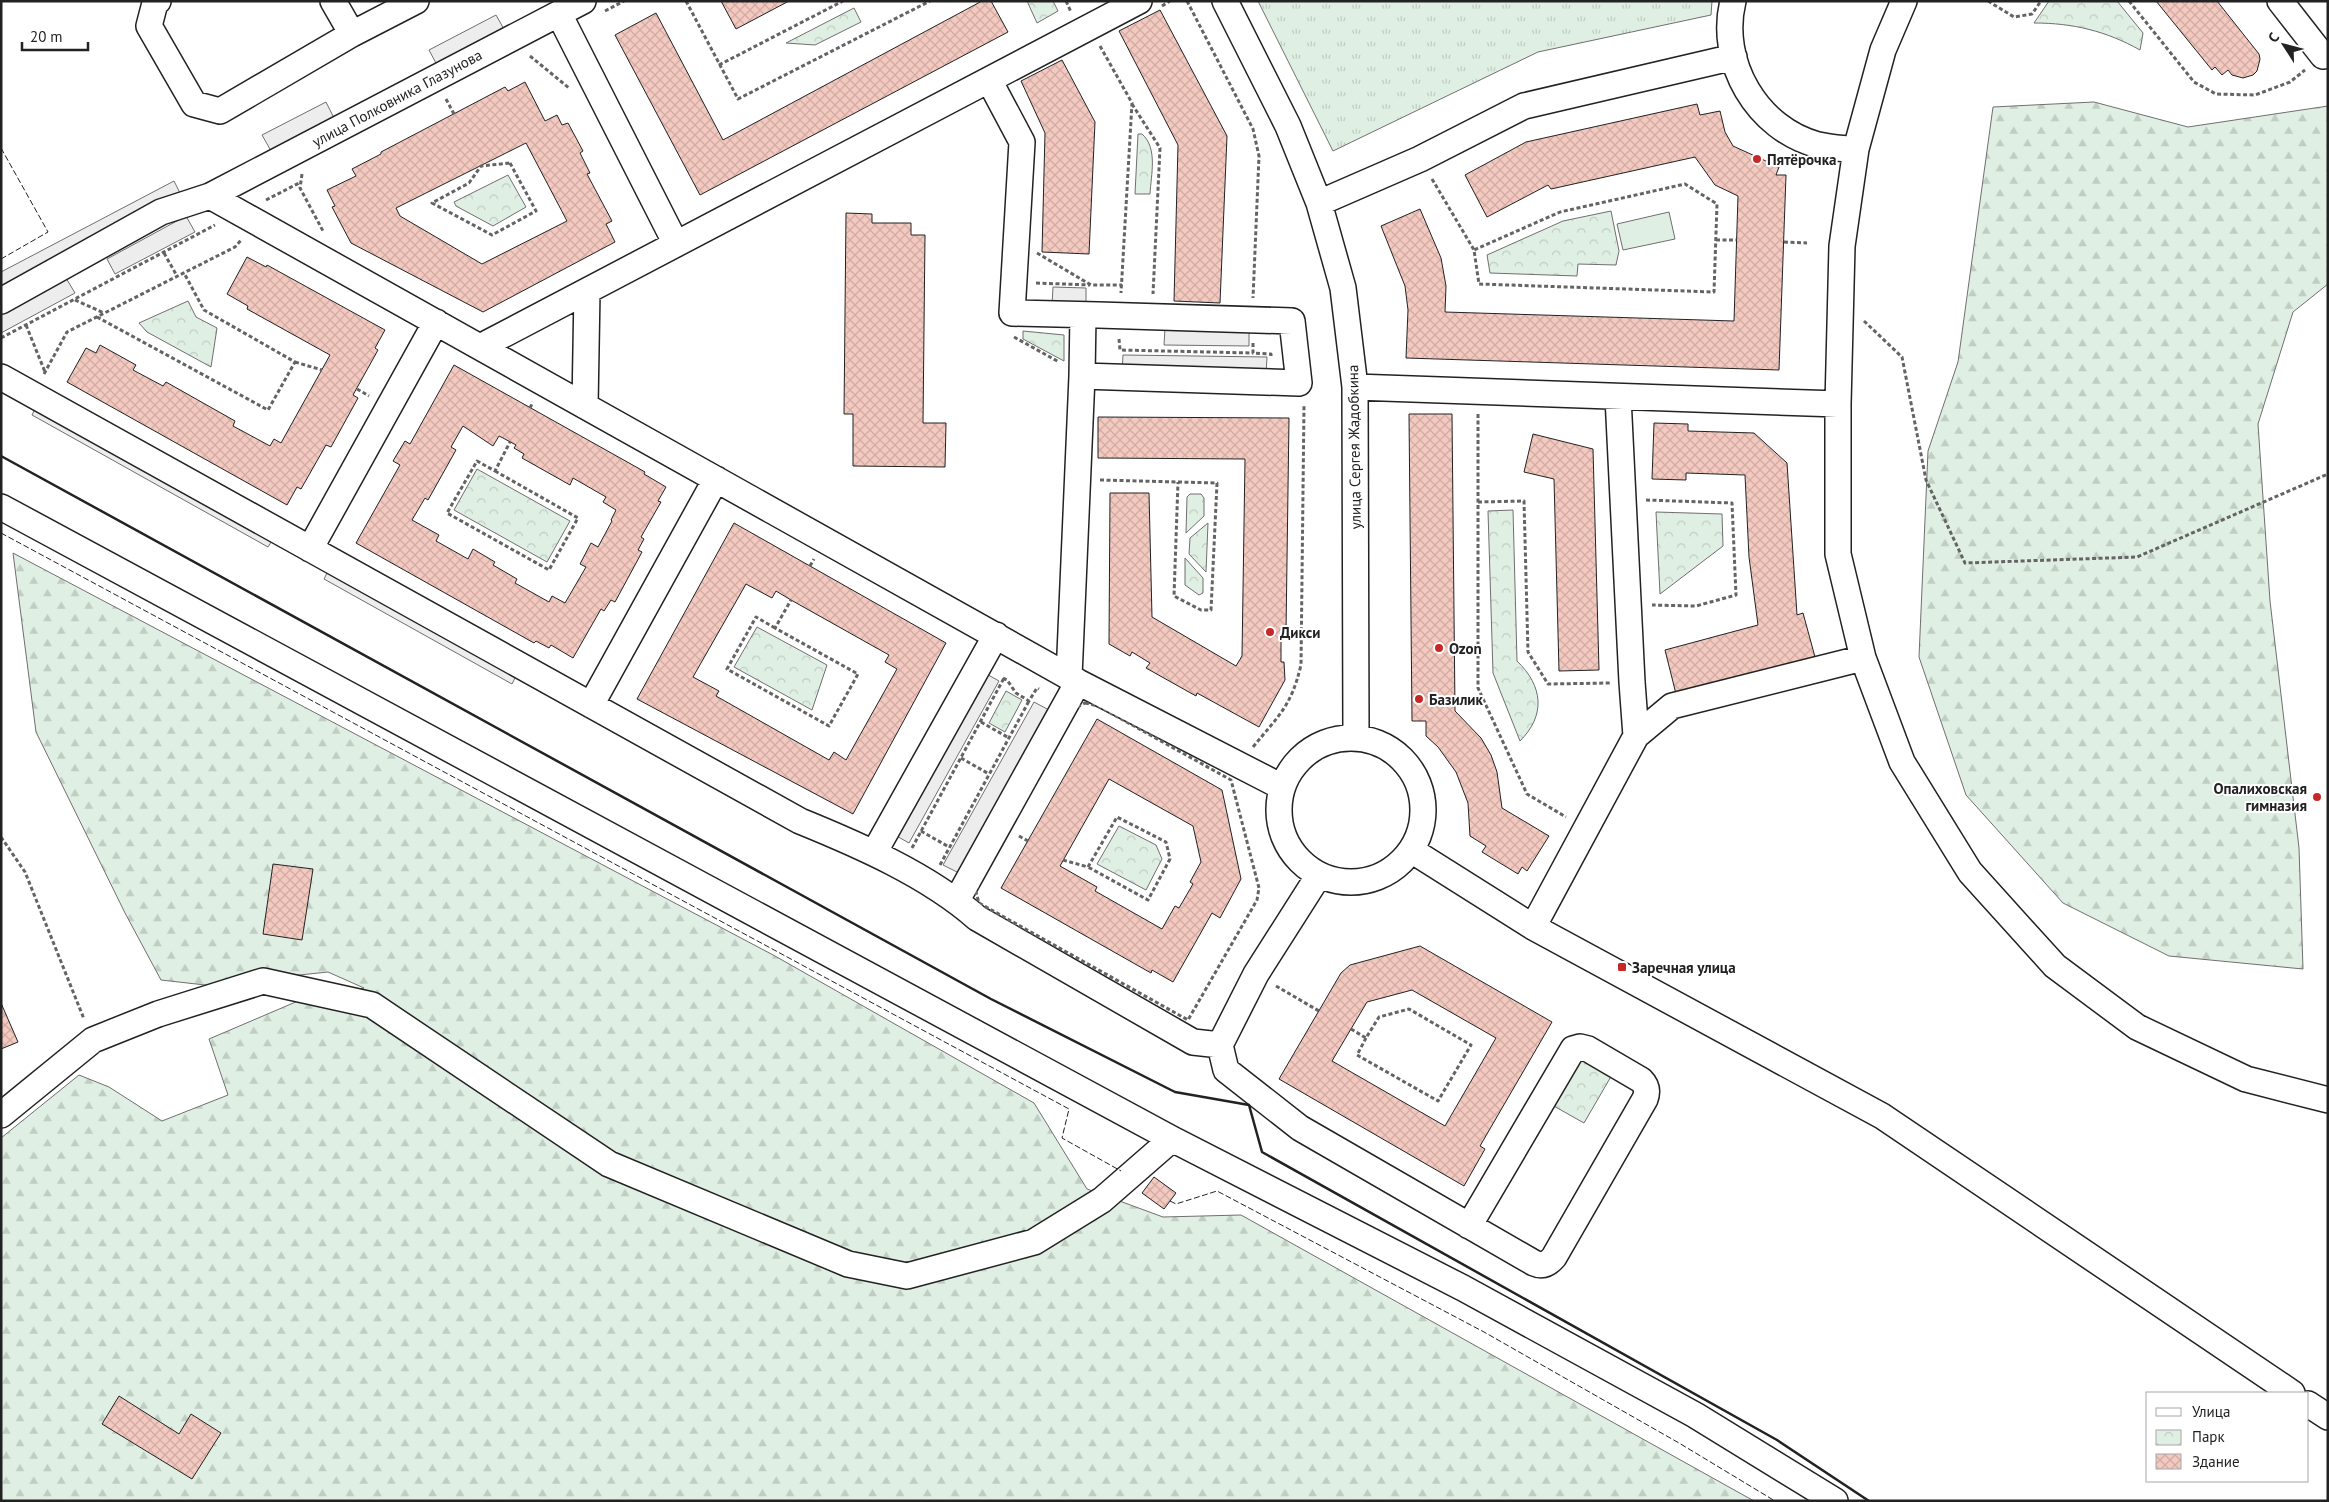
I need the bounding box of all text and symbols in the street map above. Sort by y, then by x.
scale bar [22,20,89,52]
north arrow [2259,20,2309,70]
text: 20 m [30,27,63,46]
text: С [2264,29,2283,46]
street label: улица Полковника Глазунова [309,45,485,151]
place label: Пятёрочка [1767,150,1836,169]
marker: Пятёрочка [1751,153,1763,165]
street label: улица Сергея Жадобкина [1343,365,1365,529]
place label: Дикси [1280,623,1320,642]
marker: Дикси [1264,626,1276,638]
place label: Ozon [1449,639,1482,658]
marker: Ozon [1433,642,1445,654]
place label: Базилик [1429,690,1484,709]
marker: Базилик [1413,693,1425,705]
place label: Опалиховская гимназия [2213,779,2307,815]
marker: Опалиховская гимназия [2311,791,2323,803]
place label: Заречная улица [1632,958,1736,977]
marker: Заречная улица [1616,961,1628,973]
legend [2146,1392,2309,1482]
text: Улица [2192,1402,2230,1421]
text: Парк [2192,1427,2225,1446]
text: Здание [2192,1452,2240,1471]

